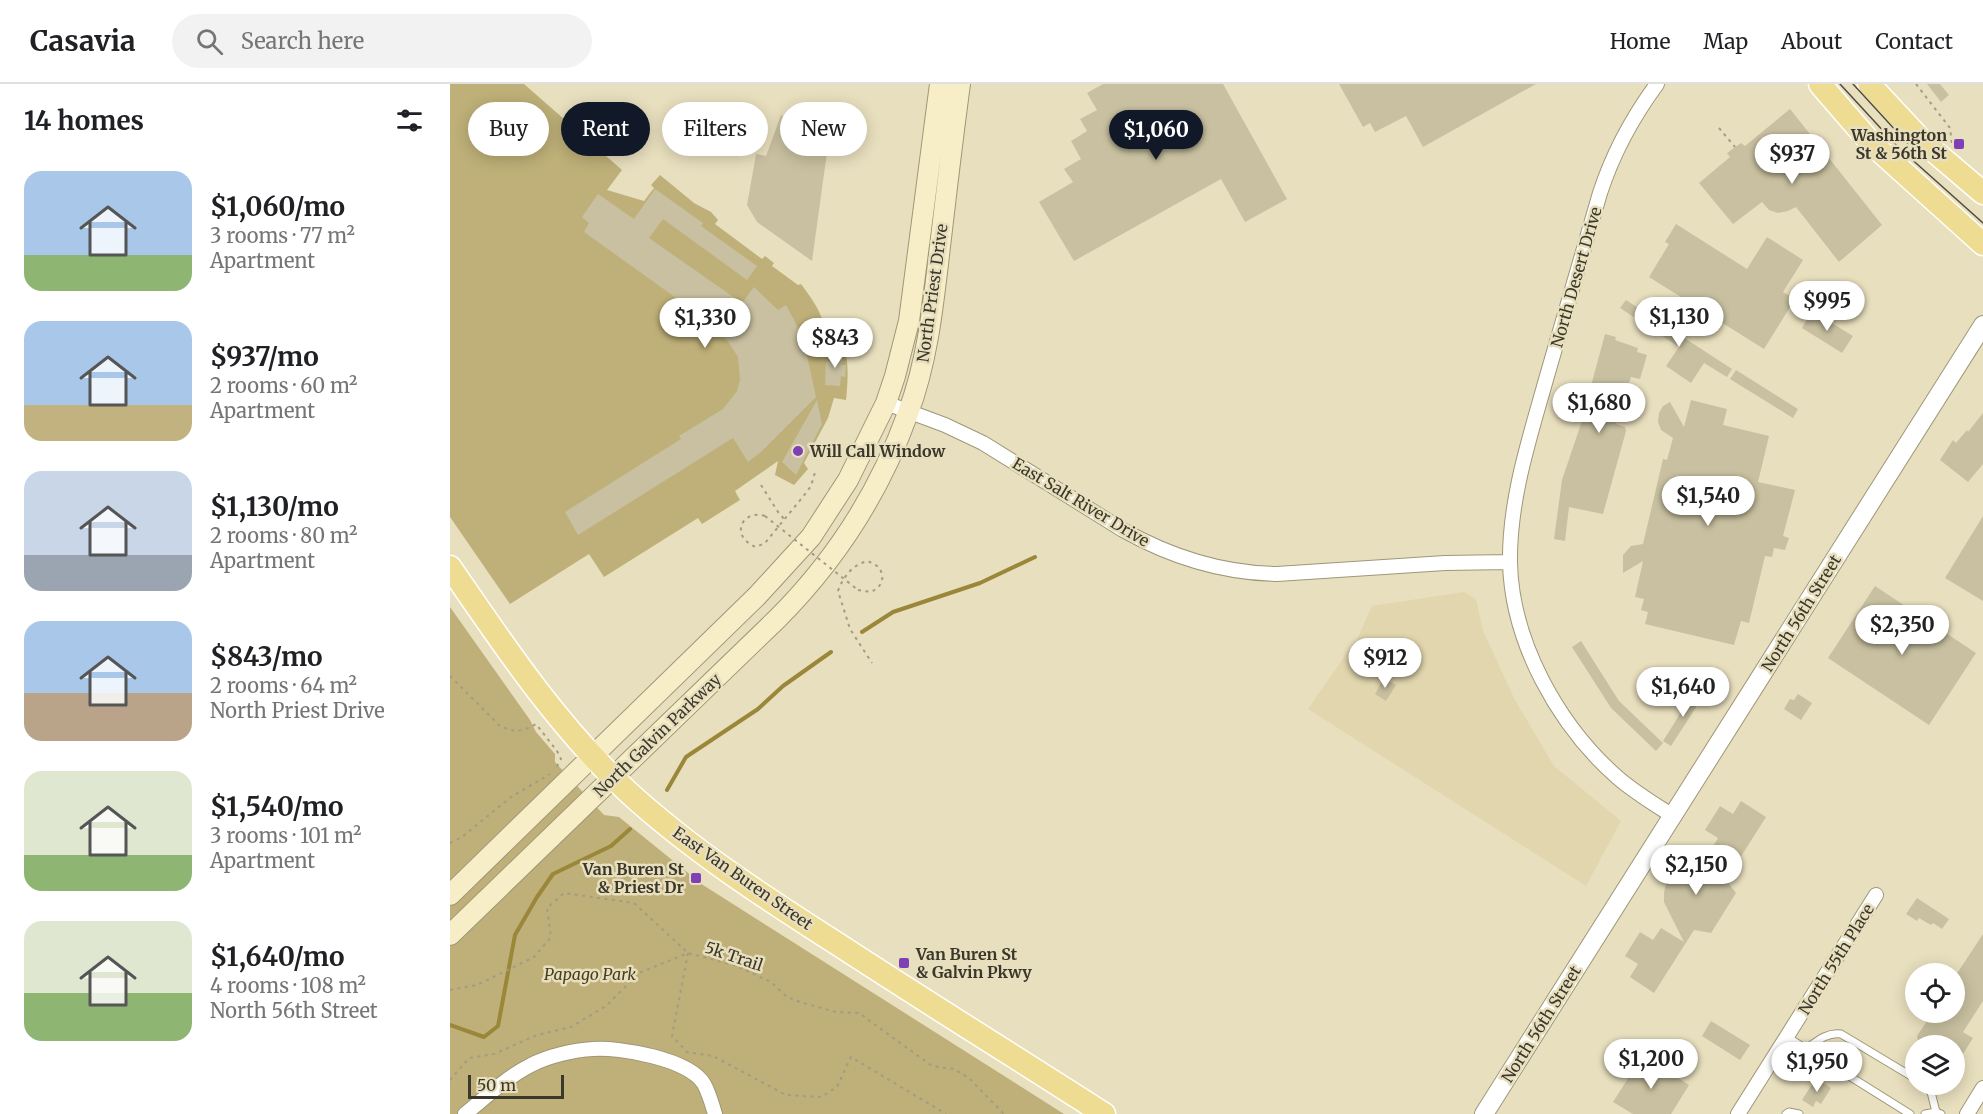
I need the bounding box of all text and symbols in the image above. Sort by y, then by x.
search box [172,14,592,68]
text: Casavia [30,23,136,59]
icon: search [193,25,226,58]
text: Search here [241,27,364,55]
text: Home [1610,28,1670,55]
text: Map [1703,28,1748,55]
text: About [1781,28,1842,55]
text: Contact [1875,28,1953,55]
chip: Buy [468,102,549,156]
chip: Rent [561,102,650,156]
chip: Filters [662,102,768,156]
chip: New [780,102,867,156]
text: 14 homes [24,104,144,137]
icon: filters [393,104,426,137]
pin: $1,060 [1107,110,1205,161]
text: $1,060 [1123,117,1189,142]
place label: Washington St & 56th St [1850,125,1948,163]
pin: $937 [1756,134,1828,185]
marker: Washington St & 56th St [1952,137,1966,151]
text: $937 [1769,141,1815,166]
text: $1,060/mo [210,190,345,223]
icon: home [72,195,144,267]
street label: North Desert Drive [1546,204,1606,350]
street label: North Priest Drive [912,222,952,364]
text: 3 rooms · 77 m² [210,223,355,248]
text: Apartment [210,248,315,273]
pin: $995 [1791,281,1863,332]
text: $995 [1803,288,1851,313]
pin: $1,130 [1630,297,1728,348]
pin: $1,330 [656,298,754,349]
text: $1,130 [1649,304,1709,329]
text: $1,330 [674,305,736,330]
pin: $843 [799,318,871,369]
text: $843 [811,325,859,350]
text: $937/mo [210,340,319,373]
icon: home [72,345,144,417]
text: 2 rooms · 60 m² [210,373,357,398]
pin: $1,680 [1550,383,1648,434]
text: $1,680 [1566,390,1632,415]
text: Apartment [210,398,315,423]
place label: Will Call Window [809,441,946,461]
marker: Will Call Window [791,444,805,458]
street label: East Salt River Drive [1009,453,1153,551]
pin: $1,540 [1659,476,1757,527]
text: $1,540 [1676,483,1740,508]
text: $1,130/mo [210,490,339,523]
icon: home [72,495,144,567]
text: 2 rooms · 80 m² [210,523,357,548]
text: Apartment [210,548,315,573]
street label: North 56th Street [1757,550,1845,675]
pin: $2,350 [1853,605,1951,656]
text: $2,350 [1869,612,1935,637]
pin: $912 [1349,638,1421,689]
text: $843/mo [210,640,323,673]
icon: home [72,645,144,717]
text: $912 [1363,645,1407,670]
pin: $1,640 [1634,667,1732,718]
street label: North Galvin Parkway [589,668,725,801]
text: 2 rooms · 64 m² [210,673,357,698]
text: $1,640 [1650,674,1716,699]
text: North Priest Drive [210,698,385,723]
text: $1,540/mo [210,790,343,823]
icon: home [72,795,144,867]
street label: East Van Buren Street [669,822,817,934]
text: 3 rooms · 101 m² [210,823,361,848]
pin: $2,150 [1647,845,1745,896]
text: Apartment [210,848,315,873]
text: $2,150 [1664,852,1728,877]
place label: Van Buren St & Priest Dr [582,859,685,897]
marker: Van Buren St & Priest Dr [689,871,703,885]
street label: North 55th Place [1794,900,1878,1018]
street label: 5k Trail [702,937,766,975]
text: $1,640/mo [210,940,344,973]
place label: Van Buren St & Galvin Pkwy [915,944,1032,982]
icon: home [72,945,144,1017]
marker: Van Buren St & Galvin Pkwy [897,956,911,970]
street label: North 56th Street [1497,961,1585,1086]
map controls [1905,963,1965,1095]
button: locate [1905,963,1965,1023]
park label: Papago Park [544,964,636,984]
text: 4 rooms · 108 m² [210,973,366,998]
text: North 56th Street [210,998,378,1023]
button: layers [1905,1035,1965,1095]
pin: $1,200 [1602,1039,1700,1090]
pin: $1,950 [1768,1042,1866,1093]
text: $1,200 [1618,1046,1684,1071]
text: $1,950 [1785,1049,1849,1074]
scale bar [468,1072,564,1100]
text: 50 m [477,1075,516,1095]

